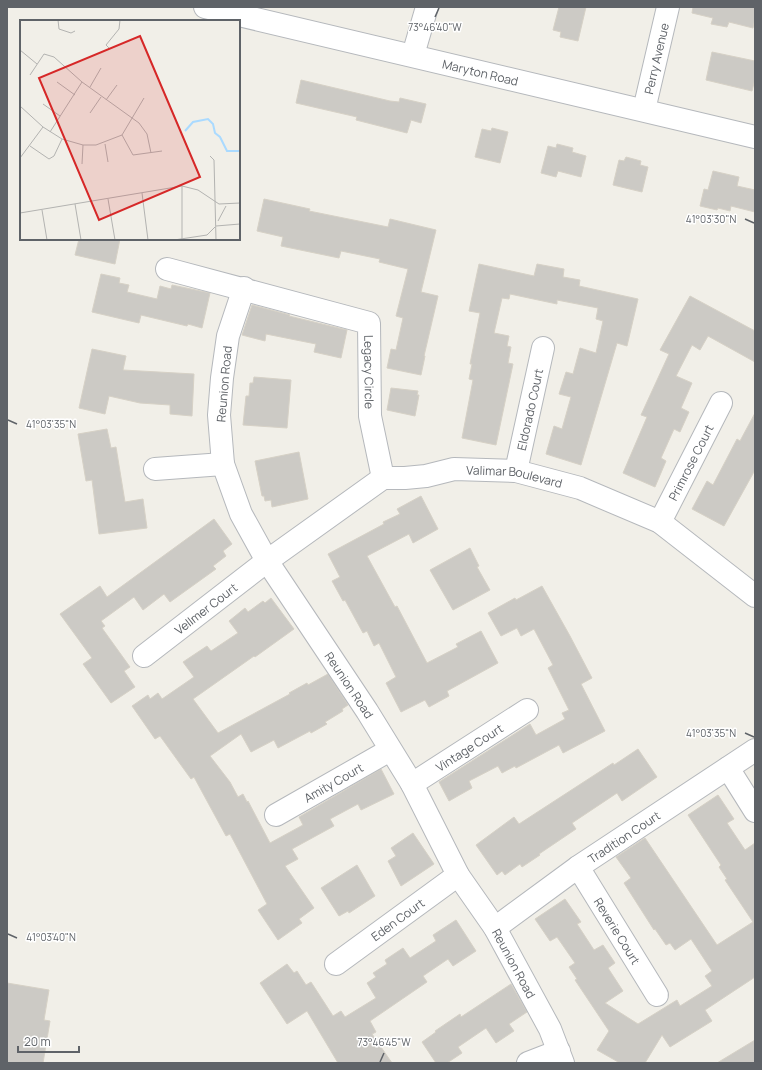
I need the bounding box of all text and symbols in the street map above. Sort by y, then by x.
inset map [20,20,240,240]
text: 73°46'40"W [408,20,462,34]
street label: Perry Avenue [640,21,673,96]
street label: Maryton Road [441,55,520,89]
text: 41°03'30"N [686,212,736,226]
street label: Legacy Circle [361,335,378,409]
street label: Reunion Road [212,345,236,423]
street label: Eldorado Court [512,367,547,452]
text: 41°03'35"N [26,417,76,431]
street label: Primrose Court [664,421,717,503]
street label: Valimar Boulevard [466,461,564,491]
street label: Vellmer Court [171,579,241,638]
street label: Reunion Road [321,648,378,721]
street label: Vintage Court [432,719,506,775]
text: 41°03'35"N [686,726,736,740]
street label: Amity Court [300,758,366,806]
street label: Tradition Court [584,806,664,867]
street label: Eden Court [367,894,428,944]
street label: Reverie Court [590,894,645,968]
street label: Reunion Road [488,926,540,1001]
text: 41°03'40"N [26,930,76,944]
scale bar [18,1028,79,1054]
text: 20 m [24,1033,51,1050]
text: 73°46'45"W [357,1035,411,1049]

